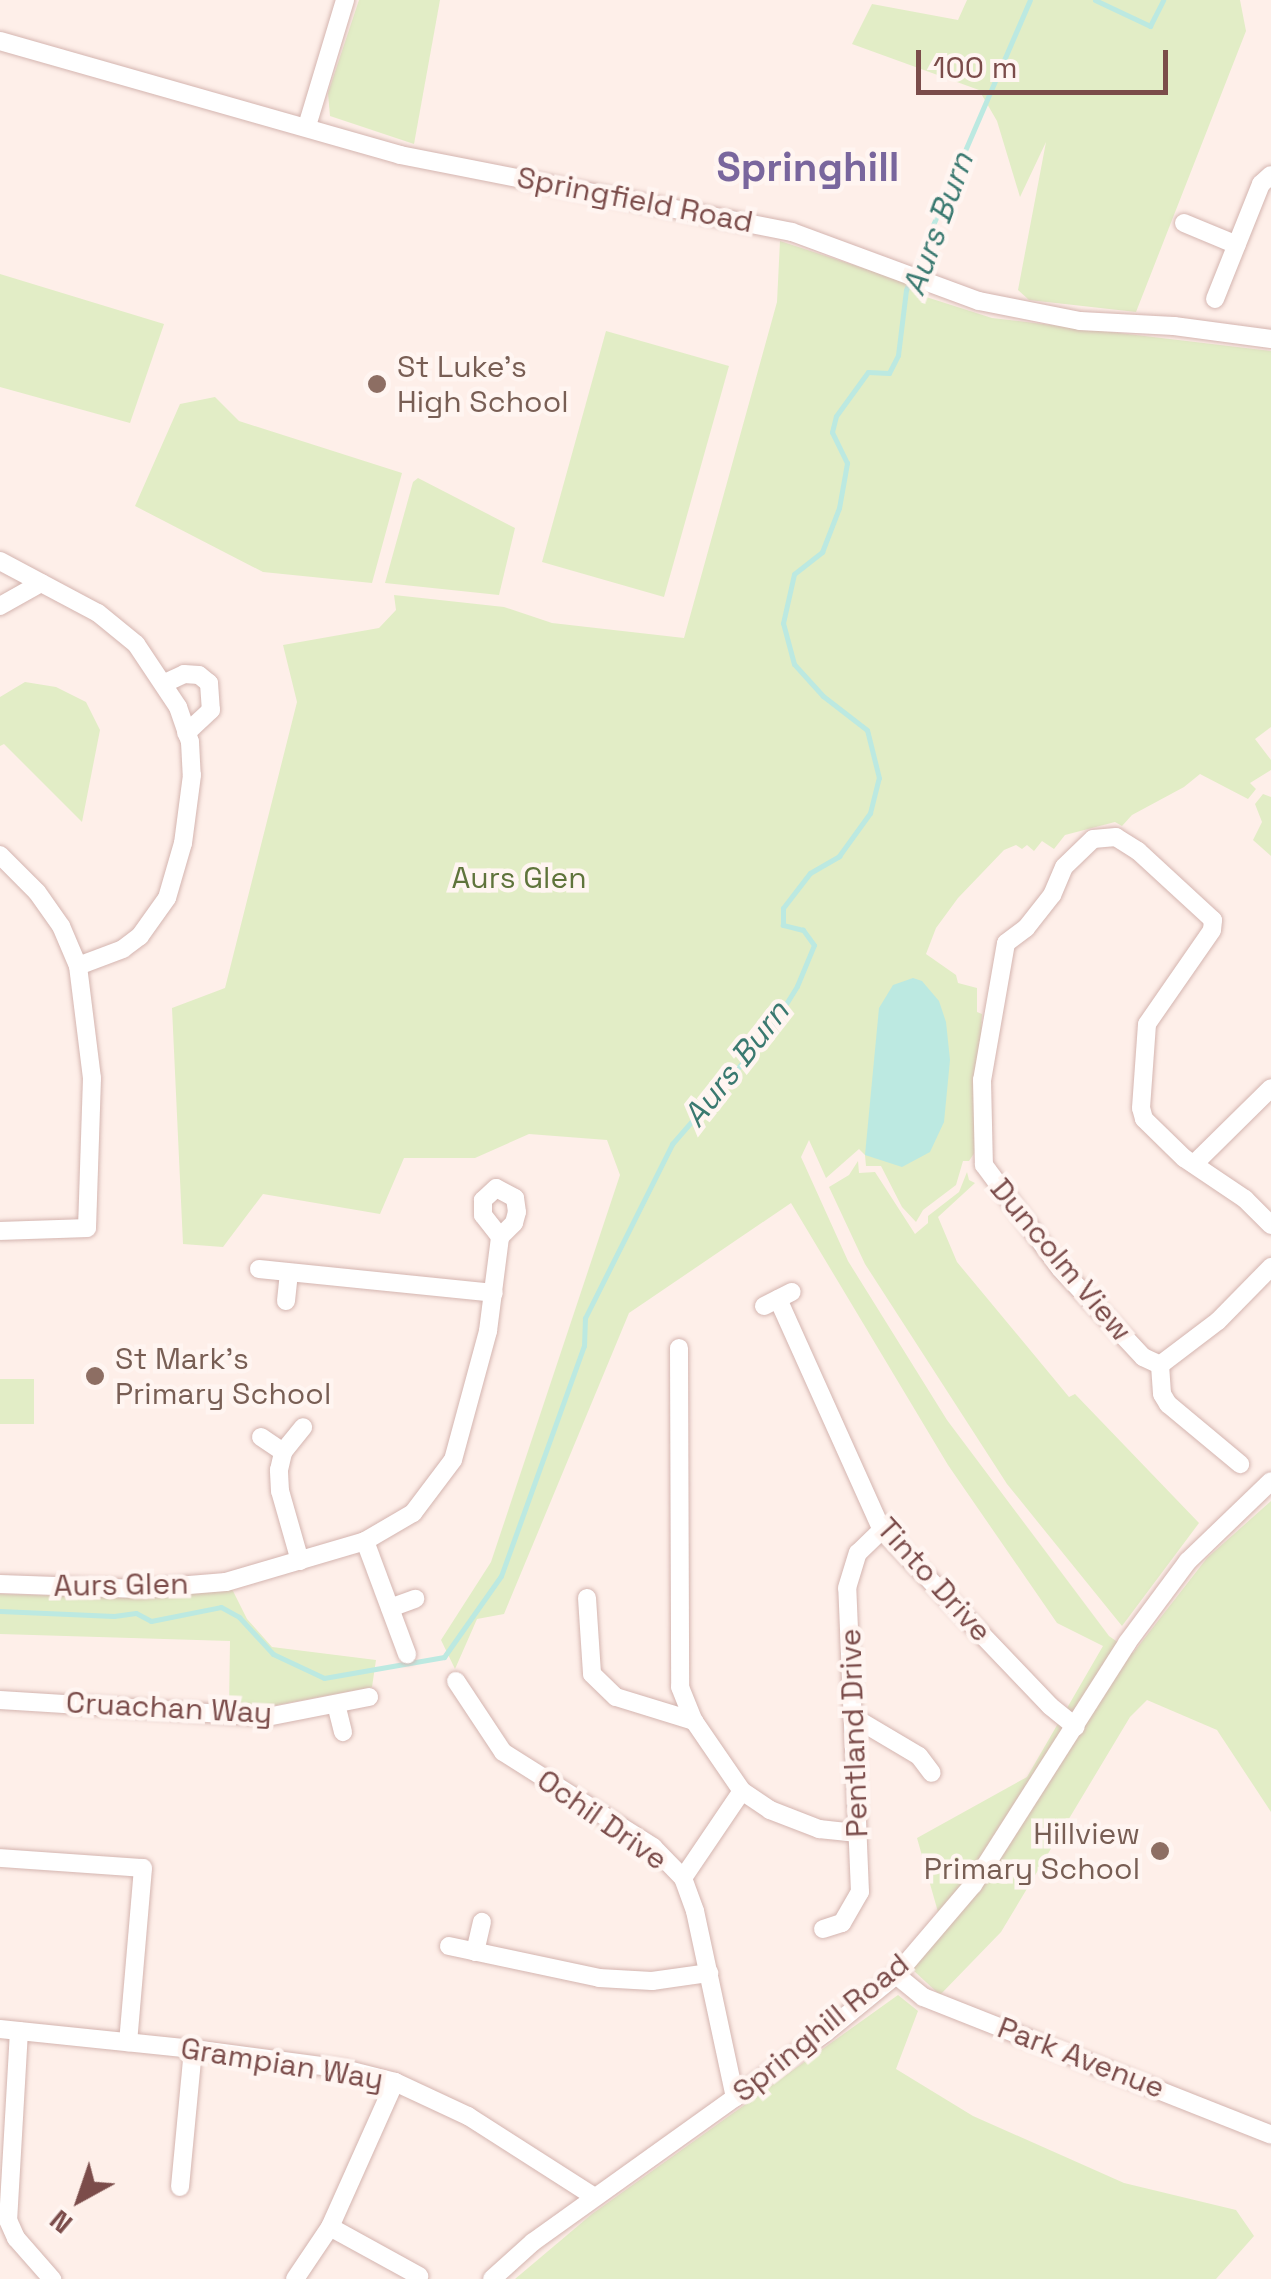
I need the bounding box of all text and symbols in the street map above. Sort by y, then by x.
scale bar [921,30,1174,92]
text: 100 m [933,48,1018,87]
district label: Springhill [717,144,899,192]
water label: Aurs Burn [894,147,982,301]
street label: Springfield Road [514,159,756,241]
place label: St Luke's High School [397,349,569,420]
marker: St Luke's High School [366,373,388,395]
park label: Aurs Glen [451,860,587,896]
water label: Aurs Burn [675,993,797,1135]
street label: Duncolm View [982,1171,1140,1349]
place label: St Mark's Primary School [115,1341,331,1412]
marker: St Mark's Primary School [84,1365,106,1387]
street label: Tinto Drive [869,1511,999,1649]
street label: Aurs Glen [53,1566,189,1604]
street label: Pentland Drive [832,1628,876,1838]
street label: Cruachan Way [65,1685,273,1731]
street label: Ochil Drive [530,1762,674,1878]
place label: Hillview Primary School [924,1816,1140,1886]
marker: Hillview Primary School [1149,1840,1171,1862]
street label: Springhill Road [726,1946,916,2110]
street label: Park Avenue [992,2010,1170,2106]
street label: Grampian Way [178,2030,386,2098]
north arrow [30,2149,130,2249]
text: N [42,2202,79,2242]

